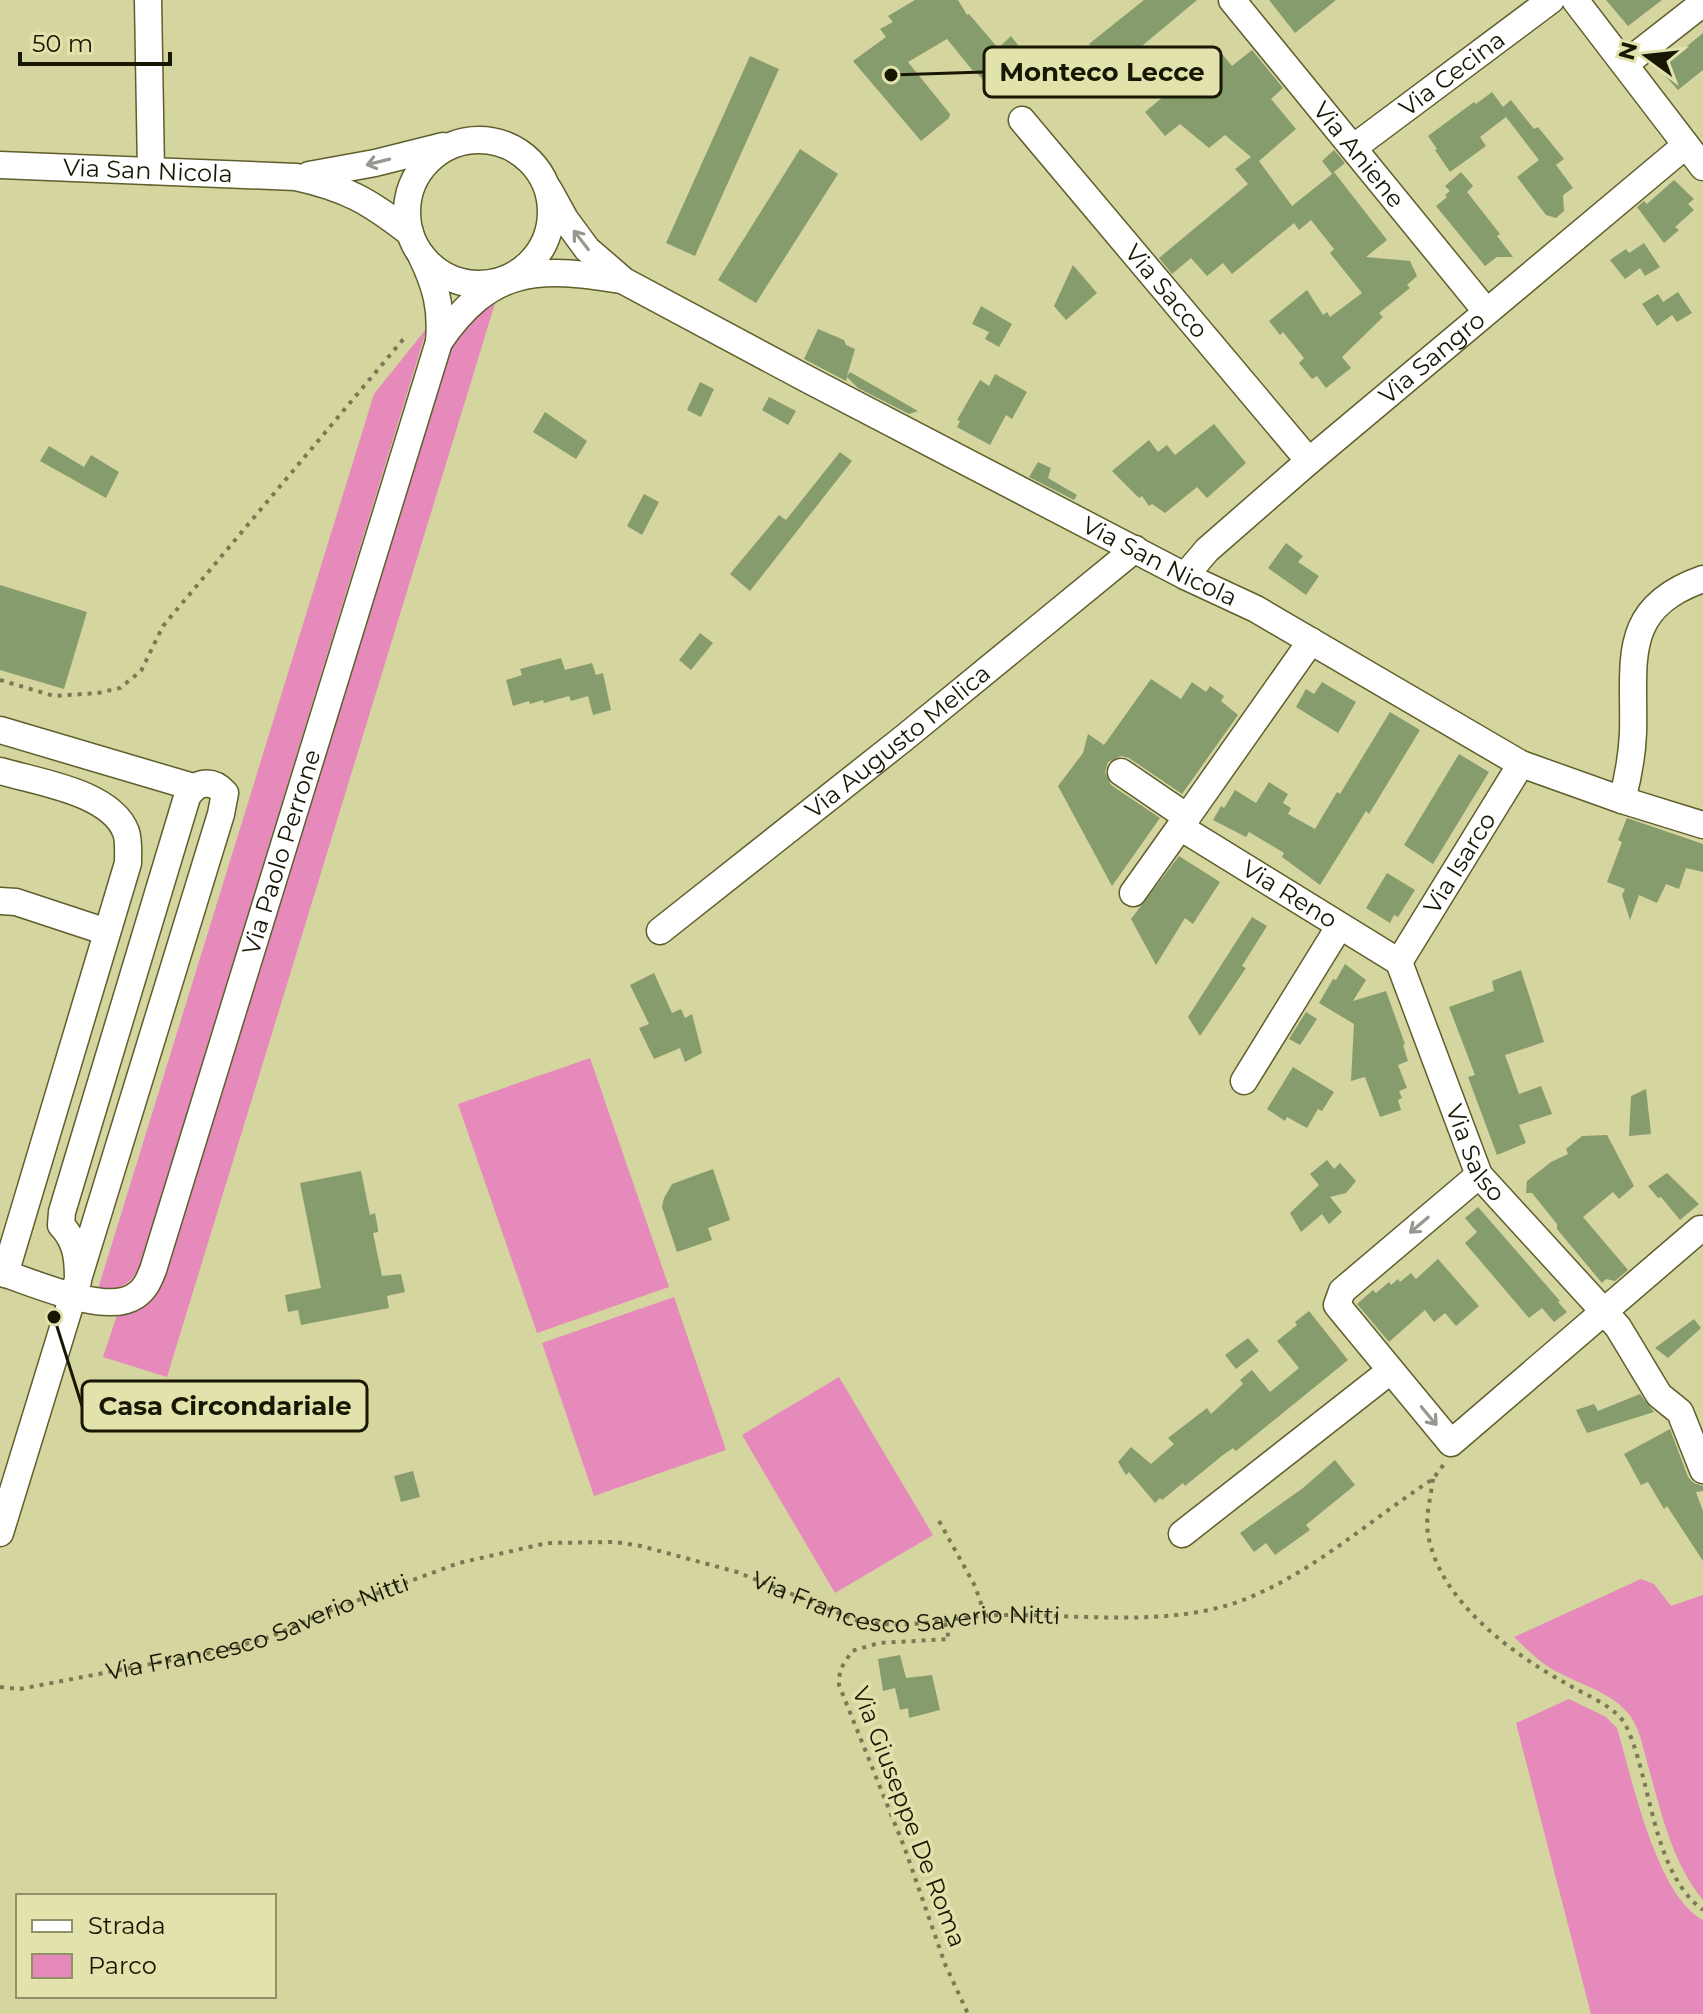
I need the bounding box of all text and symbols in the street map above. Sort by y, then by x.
scale bar [20,16,170,66]
north arrow [1607,16,1687,96]
street label: Via Cecina [1393,24,1511,122]
text: 50 m [32,29,93,58]
text: N [1613,39,1644,63]
callout: Monteco Lecce [984,47,1221,97]
text: Monteco Lecce [999,56,1205,88]
street label: Via Aniene [1307,96,1411,213]
street label: Via San Nicola [63,153,233,188]
one-way arrow [366,155,392,170]
one-way arrow [573,230,590,252]
street label: Via Sacco [1119,238,1214,344]
street label: Via Sangro [1373,305,1491,410]
street label: Via San Nicola [1077,510,1242,612]
street label: Via Augusto Melica [799,658,996,825]
street label: Via Paolo Perrone [236,746,327,958]
street label: Via Isarco [1417,807,1502,919]
street label: Via Reno [1237,854,1343,934]
street label: Via Salso [1440,1100,1511,1207]
one-way arrow [1410,1216,1430,1234]
callout: Casa Circondariale [82,1381,367,1431]
text: Casa Circondariale [98,1390,352,1422]
one-way arrow [1419,1405,1437,1426]
street label: Via Francesco Saverio Nitti [748,1565,1061,1639]
street label: Via Francesco Saverio Nitti [104,1568,413,1686]
street label: Via Giuseppe De Roma [846,1683,973,1951]
legend [16,1894,276,1998]
text: Strada [88,1911,166,1940]
text: Parco [88,1951,157,1980]

